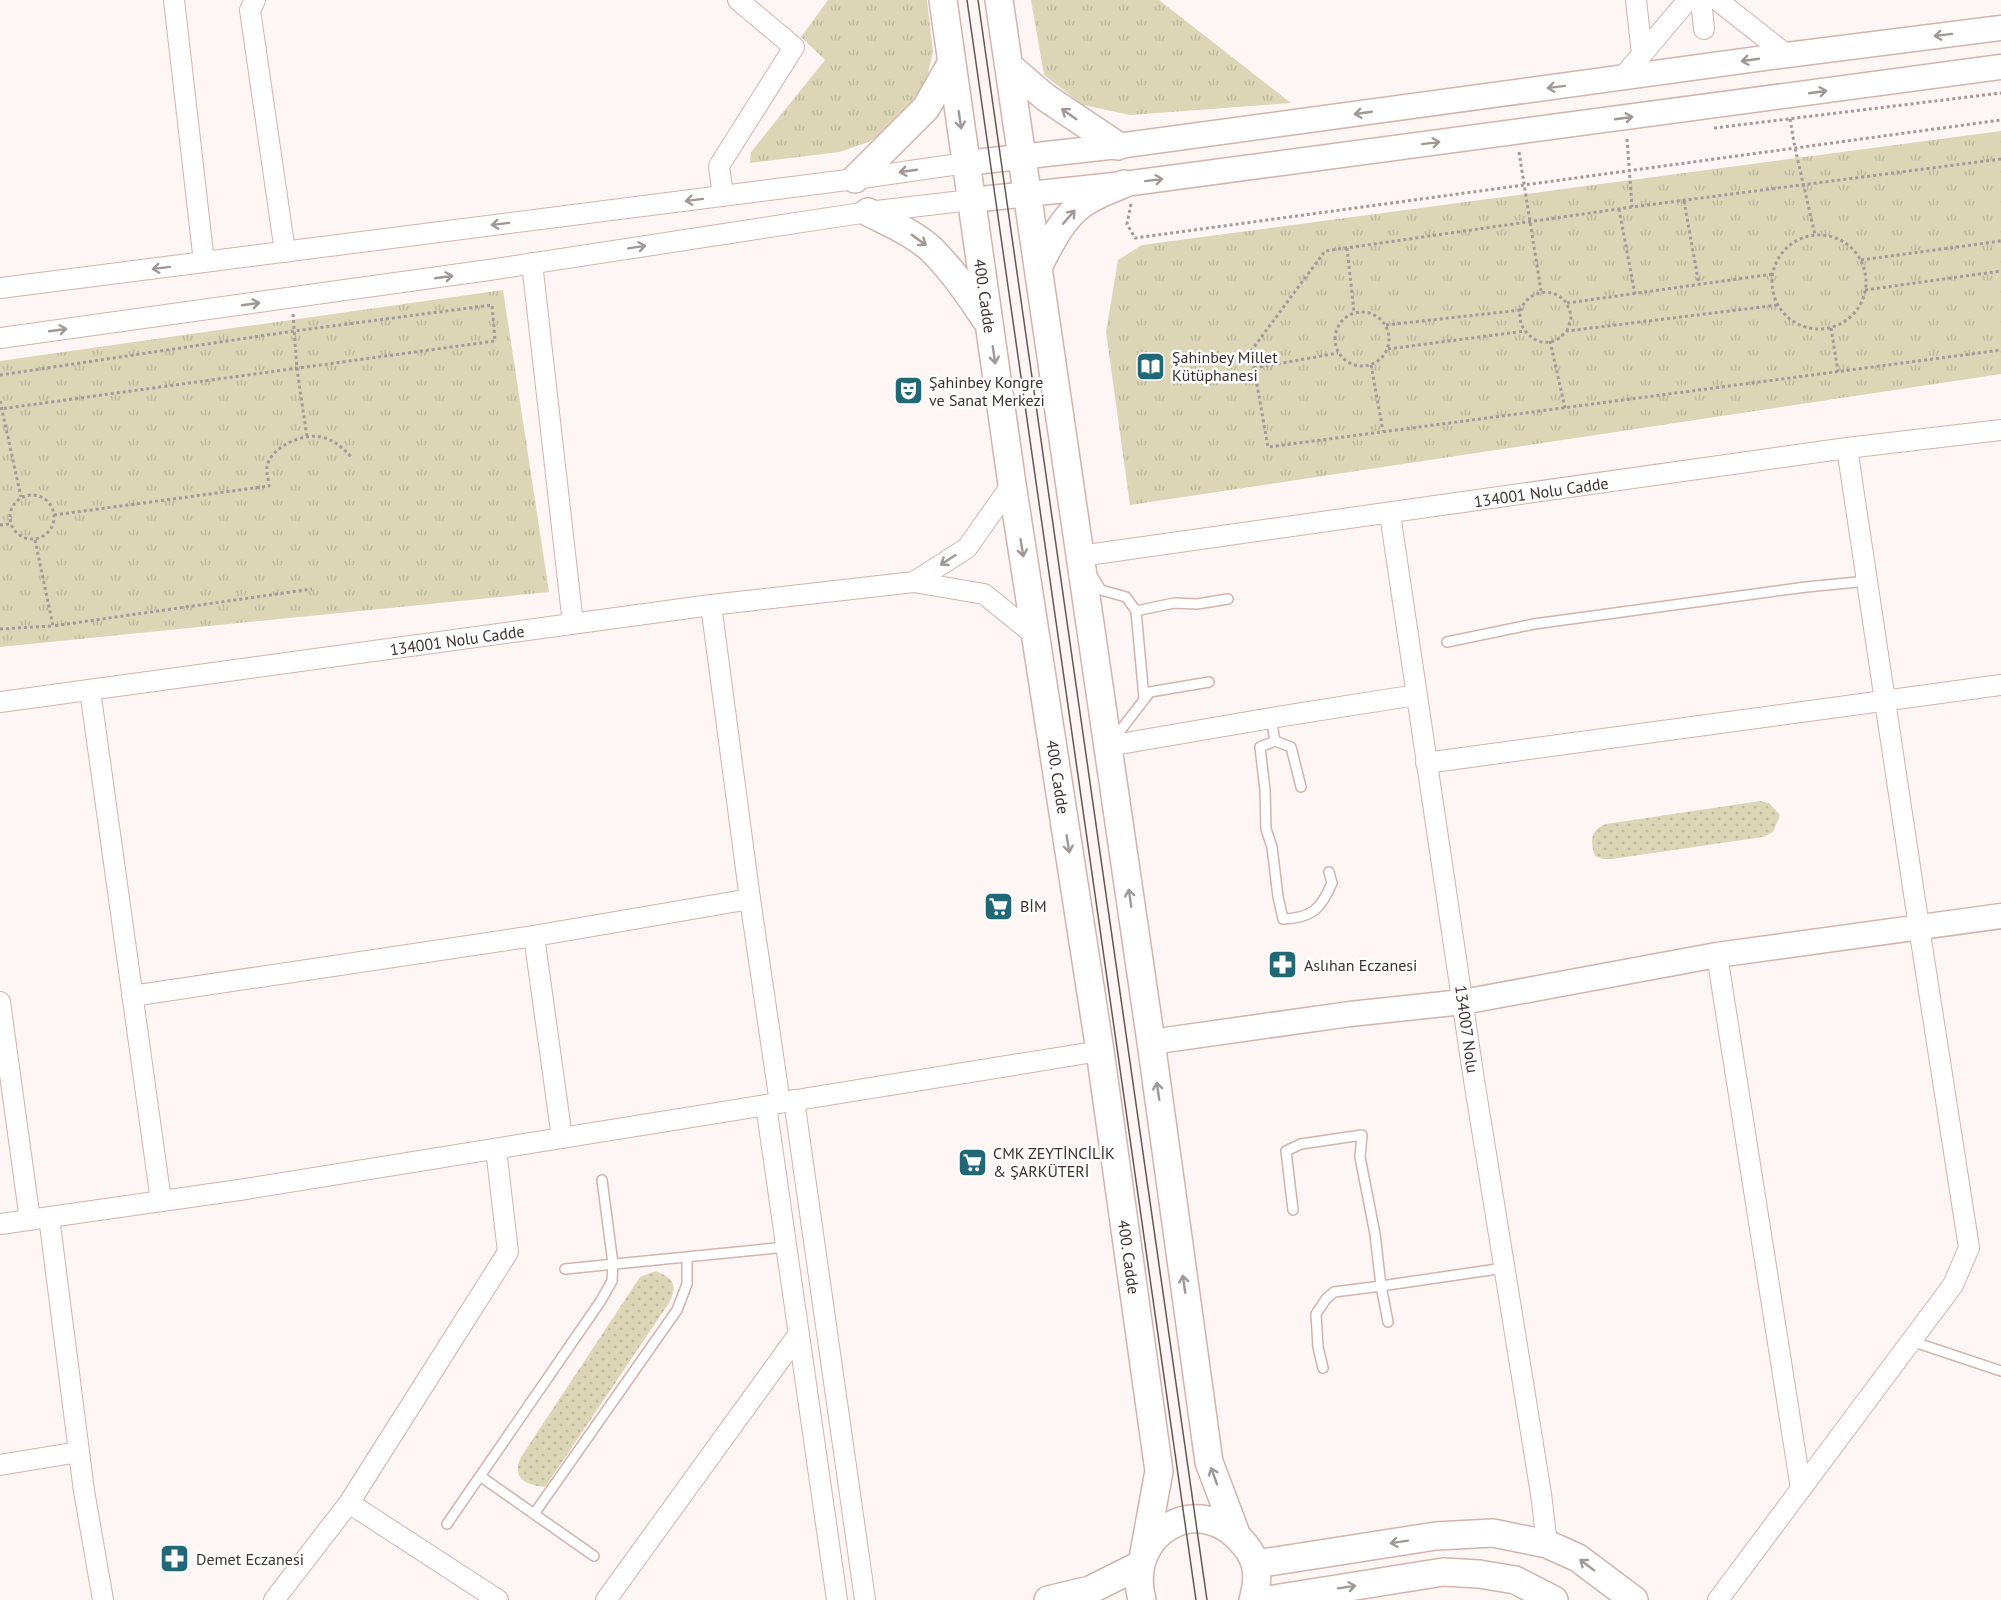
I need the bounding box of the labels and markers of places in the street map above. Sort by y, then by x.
place label: Şahinbey Millet Kütüphanesi [1172,347,1278,385]
library icon: Şahinbey Millet Kütüphanesi [1135,350,1167,382]
place label: Şahinbey Kongre ve Sanat Merkezi [929,372,1045,410]
theatre icon: Şahinbey Kongre ve Sanat Merkezi [892,375,924,407]
supermarket icon: BİM [983,890,1015,922]
place label: BİM [1020,896,1047,916]
pharmacy icon: Aslıhan Eczanesi [1267,949,1299,981]
place label: Aslıhan Eczanesi [1304,955,1417,975]
place label: CMK ZEYTİNCİLİK & ŞARKÜTERİ [993,1143,1115,1181]
supermarket icon: CMK ZEYTİNCİLİK & ŞARKÜTERİ [956,1146,988,1178]
pharmacy icon: Demet Eczanesi [159,1543,191,1575]
place label: Demet Eczanesi [196,1549,304,1569]

